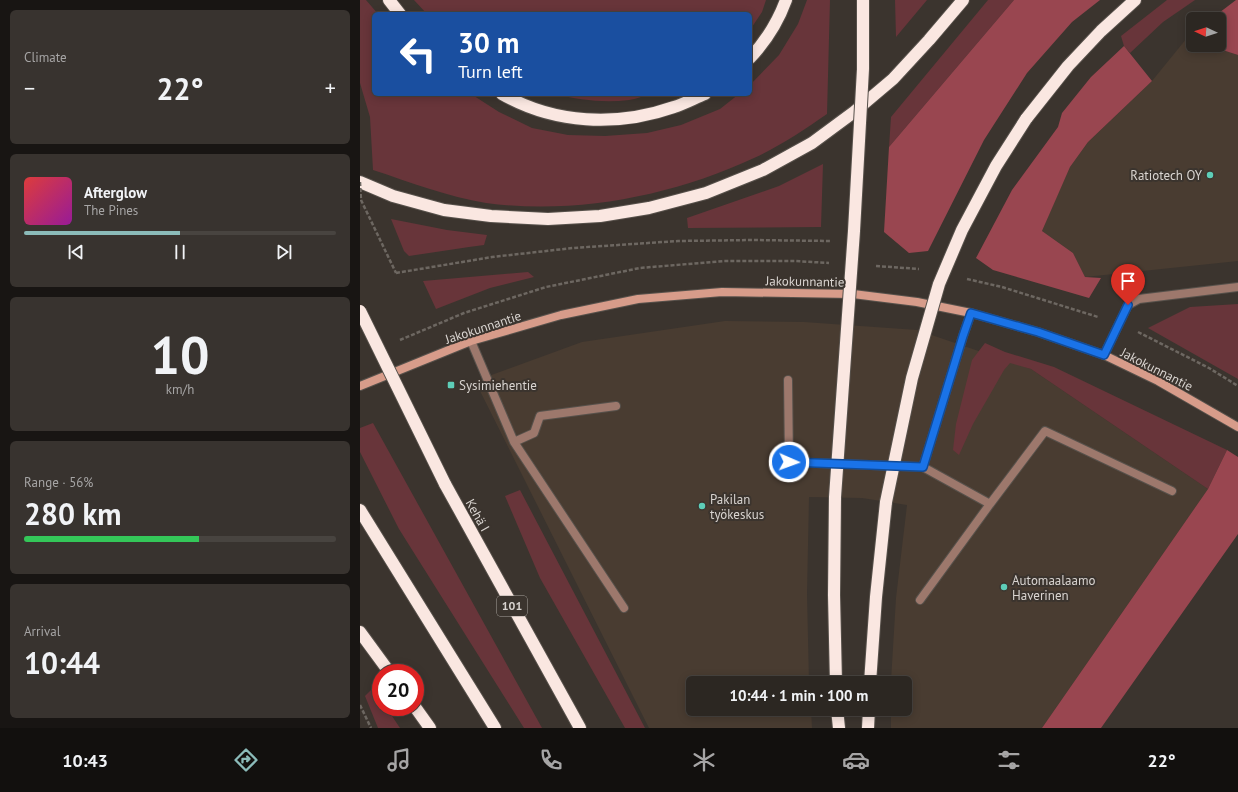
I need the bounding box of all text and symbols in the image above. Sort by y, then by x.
north arrow [1186,12,1226,52]
map controls [1186,12,1226,52]
text: 30 m [458,24,519,61]
icon: left [392,28,444,80]
text: Climate [24,49,67,66]
text: Turn left [458,60,523,83]
text: 22° [156,69,204,108]
text: − [24,74,35,102]
text: + [325,74,336,102]
place label: Ratiotech OY [1130,167,1203,184]
marker: Ratiotech OY [1205,170,1215,180]
text: Afterglow [84,183,147,202]
text: The Pines [84,202,138,219]
icon: previous [65,241,87,263]
icon: pause [169,241,191,263]
icon: next [273,241,295,263]
pin [1111,264,1145,305]
icon: arrive [1117,270,1139,292]
street label: Jakokunnantie [764,272,845,291]
street label: Jakokunnantie [442,307,523,348]
text: 10 [151,321,209,388]
street label: Jakokunnantie [1117,344,1196,395]
place label: Sysimiehentie [459,377,537,394]
marker: Sysimiehentie [446,380,456,390]
text: km/h [166,381,194,398]
position arrow [768,441,810,483]
text: Range · 56% [24,474,93,491]
place label: Pakilan työkeskus [710,491,764,523]
text: 280 km [24,494,122,533]
street label: Kehä I [462,496,493,535]
marker: Pakilan työkeskus [697,501,707,511]
place label: Automaalaamo Haverinen [1012,572,1096,604]
marker: Automaalaamo Haverinen [999,582,1009,592]
road number: 101 [497,596,527,616]
text: Arrival [24,623,60,640]
text: 10:44 [24,643,100,682]
speed limit sign: 20 [372,664,424,716]
text: 10:44 · 1 min · 100 m [730,686,868,705]
icon: directions [232,746,260,774]
icon: music [385,746,413,774]
icon: phone [537,746,565,774]
icon: climate [690,746,718,774]
icon: car [842,746,870,774]
icon: filters [995,746,1023,774]
text: 10:43 [62,749,108,772]
text: 22° [1147,749,1176,772]

